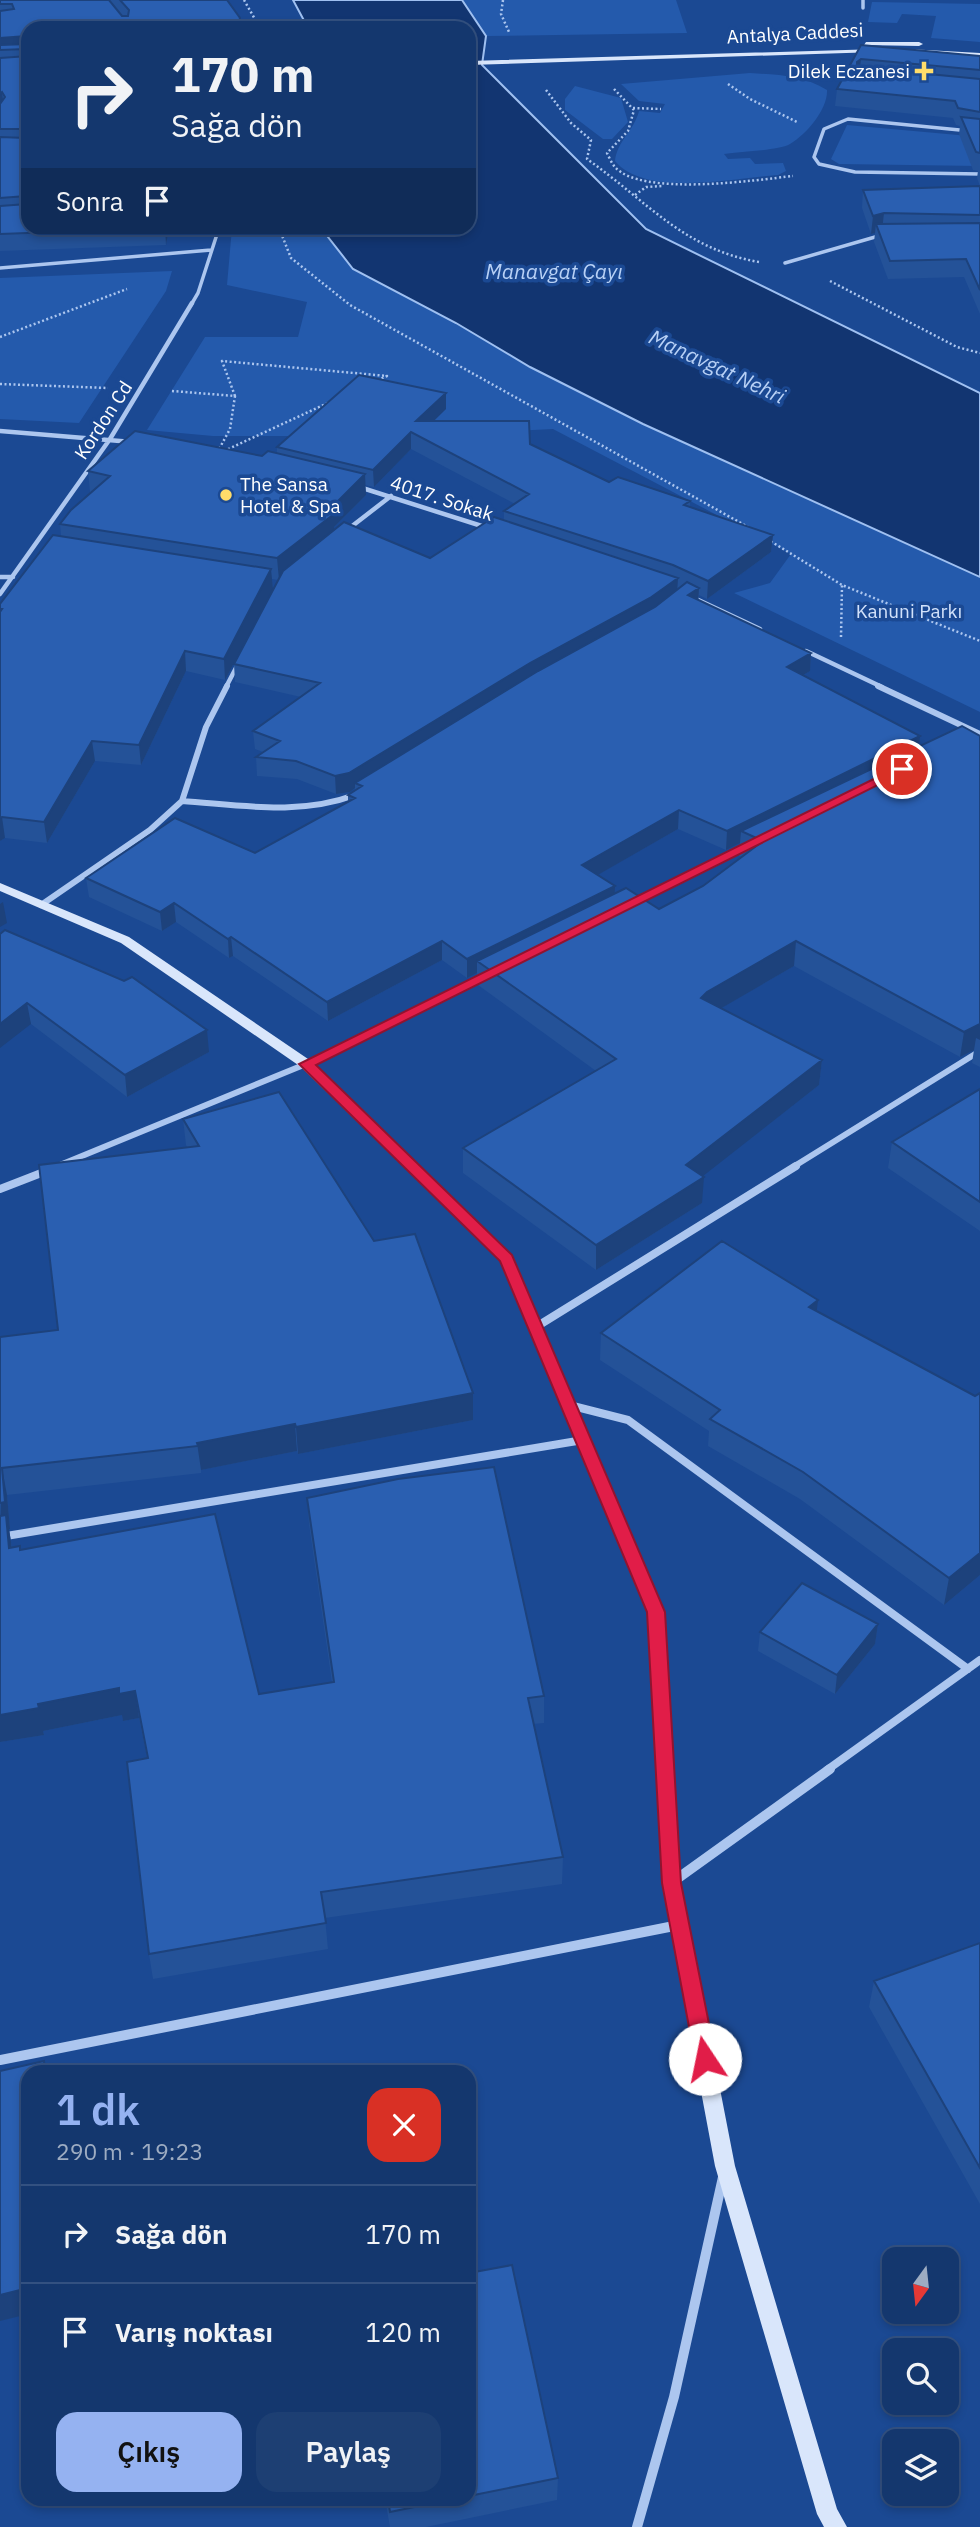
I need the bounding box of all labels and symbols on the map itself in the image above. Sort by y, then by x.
street label: Antalya Caddesi [726,17,864,49]
place label: Dilek Eczanesi [788,59,910,83]
marker: Dilek Eczanesi [916,63,932,79]
water label: Manavgat Çayı [485,257,623,285]
water label: Manavgat Nehri [645,322,790,410]
street label: Kordon Cd [69,376,137,464]
street label: 4017. Sokak [387,470,497,526]
place label: The Sansa Hotel & Spa [240,472,341,518]
marker: The Sansa Hotel & Spa [218,487,234,503]
park label: Kanuni Parkı [856,599,962,623]
pin [872,739,932,799]
position arrow [668,2022,742,2096]
north arrow [882,2247,959,2324]

